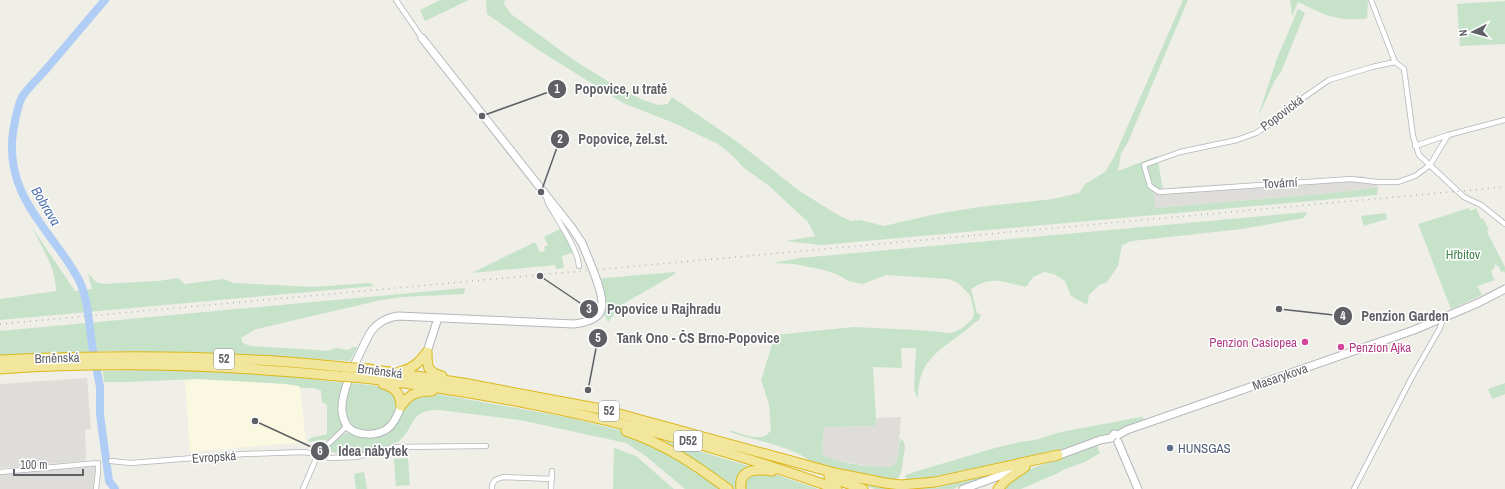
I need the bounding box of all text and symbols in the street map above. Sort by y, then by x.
north arrow [1453,12,1493,52]
text: N [1456,29,1470,37]
callout: Popovice, u tratě [547,76,675,102]
text: Popovice, u tratě [575,80,667,98]
text: 1 [554,81,560,97]
street label: Popovická [1257,91,1307,135]
callout: Popovice, žel.st. [550,126,676,152]
text: Popovice, žel.st. [578,130,668,148]
text: 2 [557,131,563,147]
street label: Tovární [1262,174,1299,192]
water label: Bobrava [27,183,65,229]
park label: Hřbitov [1446,246,1481,263]
callout: Popovice u Rajhradu [579,296,730,322]
text: Popovice u Rajhradu [607,300,721,318]
text: 3 [586,301,592,317]
callout: Penzion Garden [1333,303,1456,329]
text: Penzion Garden [1361,307,1449,325]
text: 4 [1340,308,1346,324]
callout: Tank Ono - ČS Brno-Popovice [588,325,787,351]
text: Tank Ono - ČS Brno-Popovice [616,329,780,347]
text: 5 [595,330,601,346]
place label: Penzion Casiopea [1209,334,1297,351]
marker: Penzion Casiopea [1300,337,1310,347]
place label: Penzion Ajka [1349,339,1411,356]
marker: Penzion Ajka [1336,342,1346,352]
street label: Brněnská [34,349,80,367]
road number: 52 [214,349,234,369]
street label: Brněnská [357,360,403,382]
street label: Masarykova [1250,360,1310,394]
road number: 52 [599,401,619,421]
road number: D52 [674,431,702,451]
callout: Idea nábytek [310,438,416,464]
place label: HUNSGAS [1178,440,1231,457]
text: Idea nábytek [338,442,408,460]
text: 6 [317,443,323,459]
marker: HUNSGAS [1165,443,1175,453]
street label: Evropská [191,447,237,467]
scale bar [14,451,83,477]
text: 100 m [20,457,47,473]

